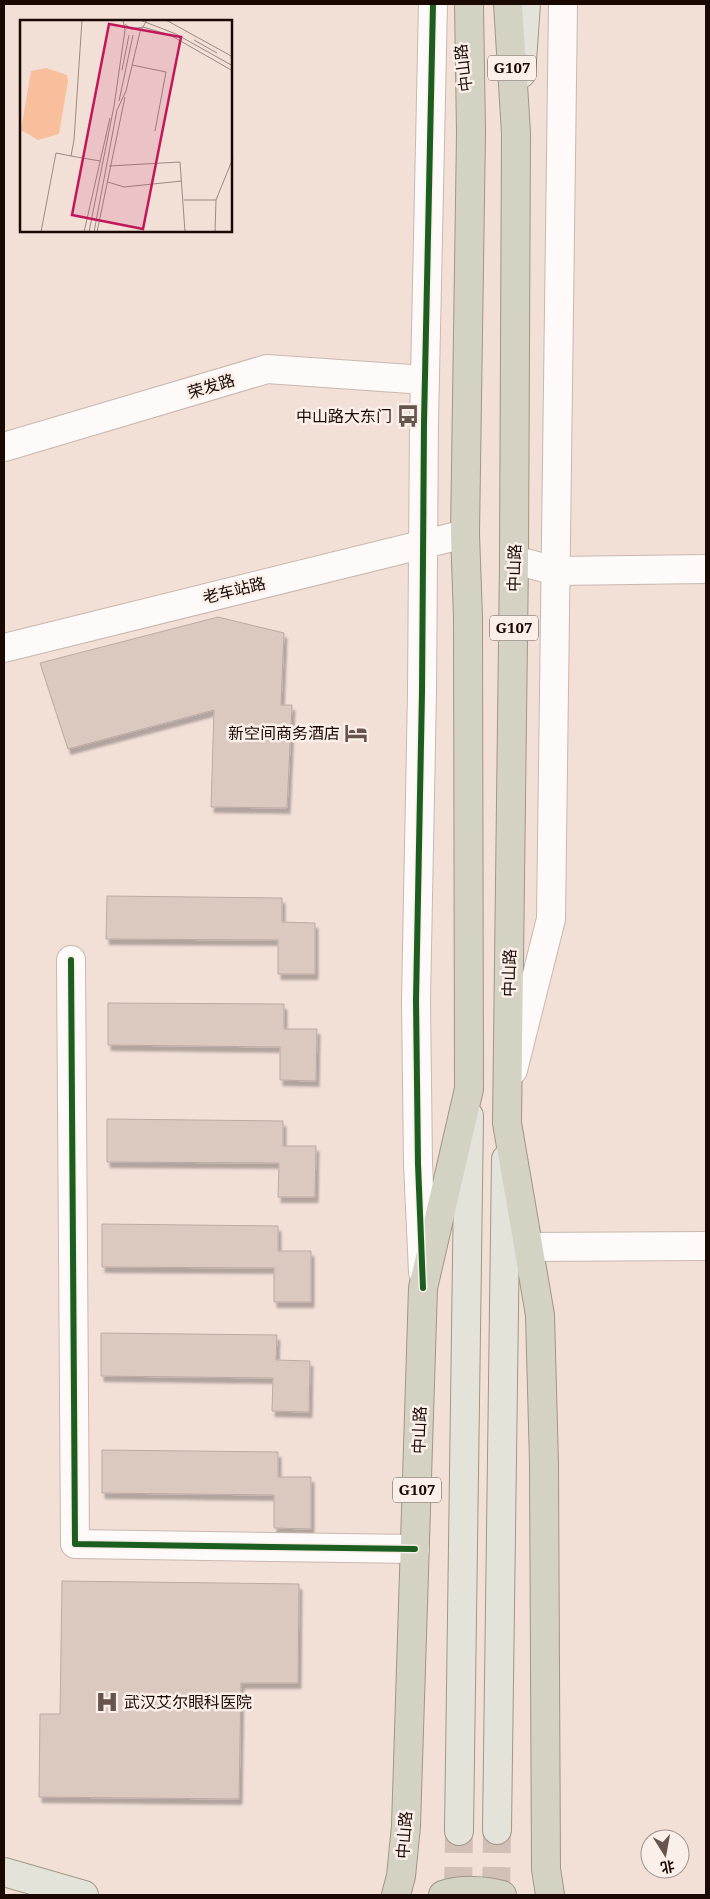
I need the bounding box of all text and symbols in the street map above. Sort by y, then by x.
inset map [20,20,232,232]
street label: 中山路 [449,43,477,93]
road number: G107 [488,56,536,80]
street label: 荣发路 [185,368,237,404]
bus stop icon: 中山路大东门 [395,403,421,429]
place label: 中山路大东门 [296,405,392,427]
street label: 中山路 [503,544,525,592]
street label: 老车站路 [200,572,268,608]
road number: G107 [490,616,538,640]
hotel icon: 新空间商务酒店 [343,720,369,746]
place label: 新空间商务酒店 [228,722,340,744]
street label: 中山路 [498,949,520,997]
street label: 中山路 [407,1406,431,1454]
road number: G107 [393,1478,441,1502]
hospital icon: 武汉艾尔眼科医院 [94,1689,120,1715]
place label: 武汉艾尔眼科医院 [124,1691,252,1713]
street label: 中山路 [391,1810,417,1860]
north arrow [640,1829,690,1879]
text: 北 [659,1857,676,1878]

